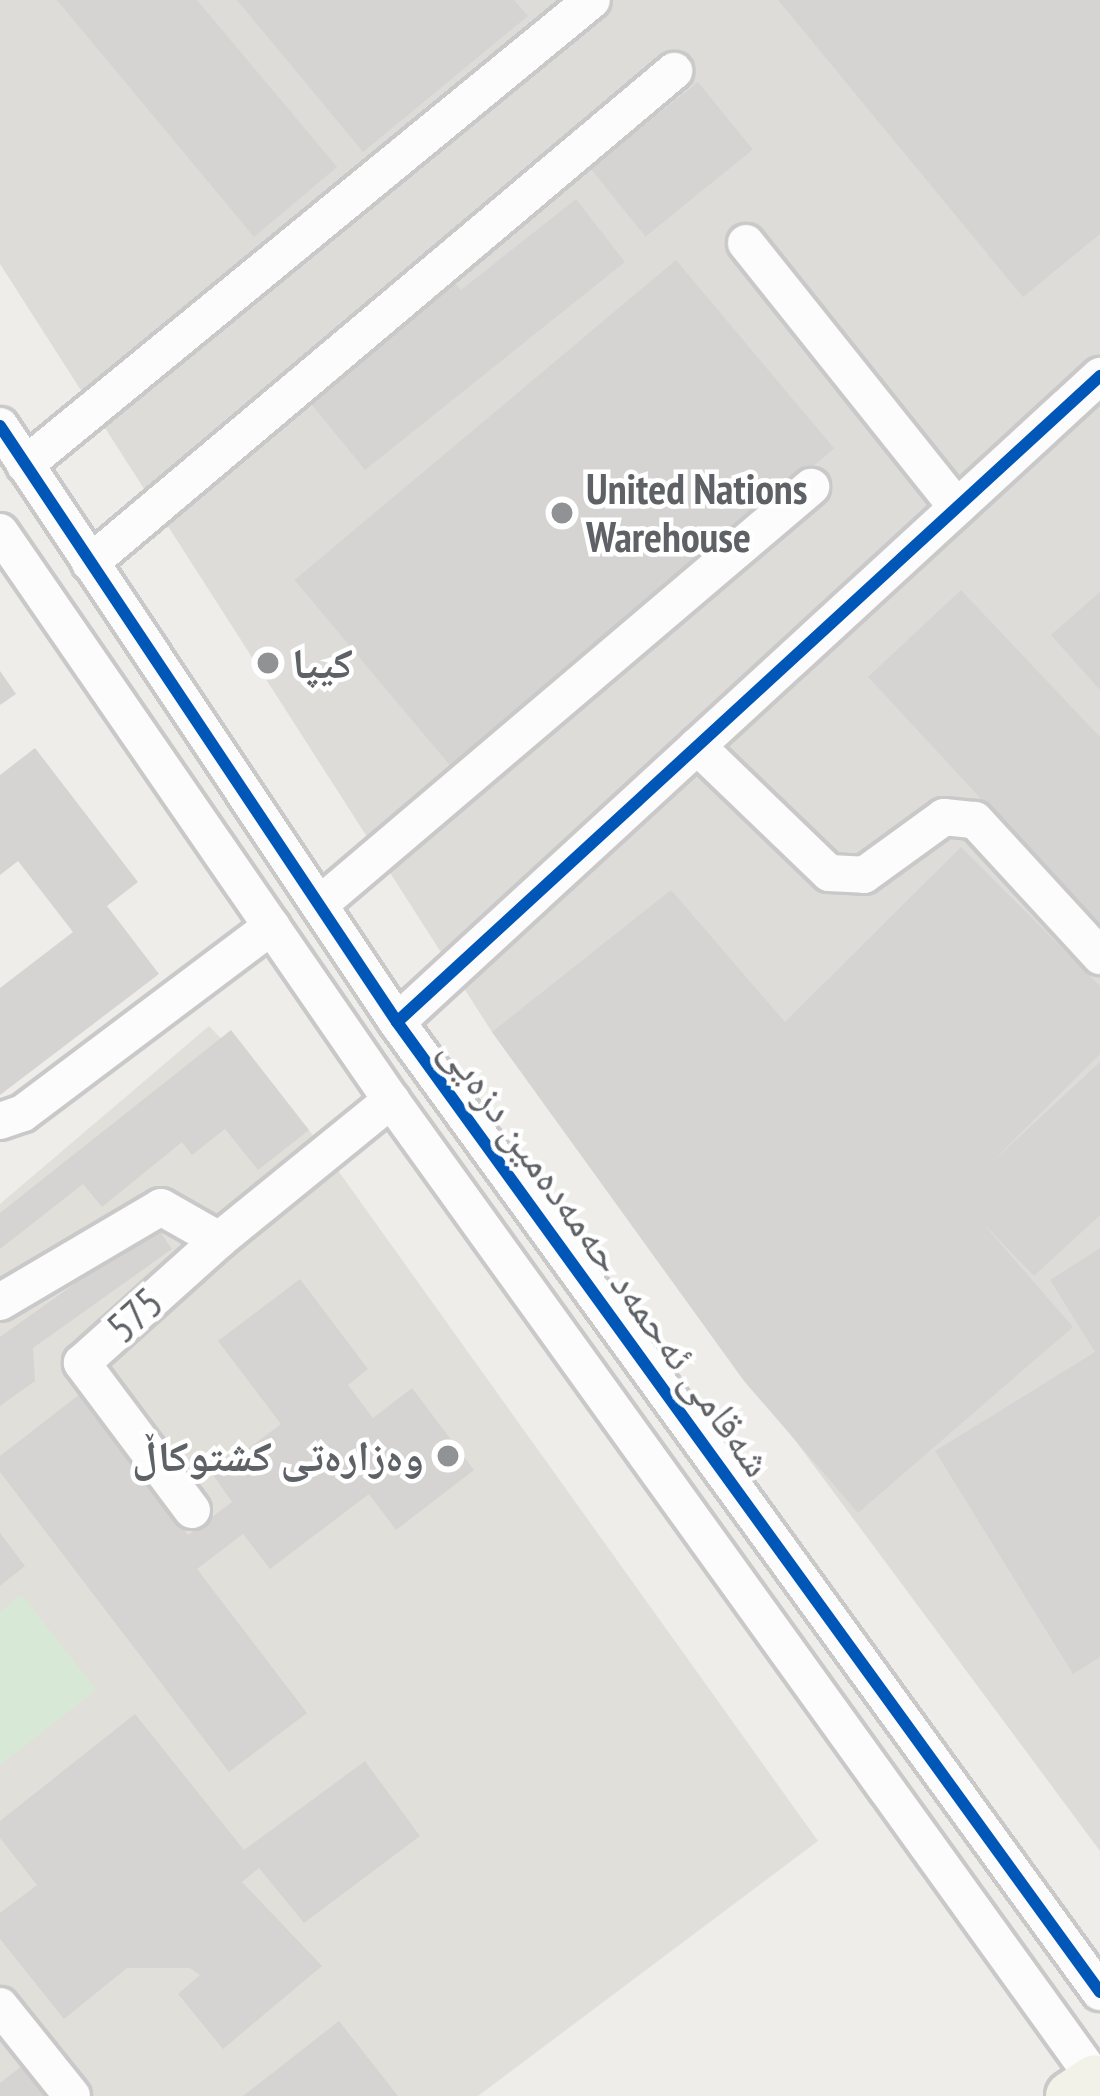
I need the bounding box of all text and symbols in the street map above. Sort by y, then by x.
place label: United Nations Warehouse [586,464,807,562]
marker: United Nations Warehouse [549,500,575,526]
place label: كيپا [292,638,353,688]
marker: كيپا [255,650,281,676]
street label: شەقامی ئەحمەد حەمەدەمین دزەیی [430,1026,784,1486]
street label: 575 [97,1277,173,1353]
place label: وەزارەتی کشتوکاڵ [132,1431,424,1481]
marker: وەزارەتی کشتوکاڵ [435,1443,461,1469]

